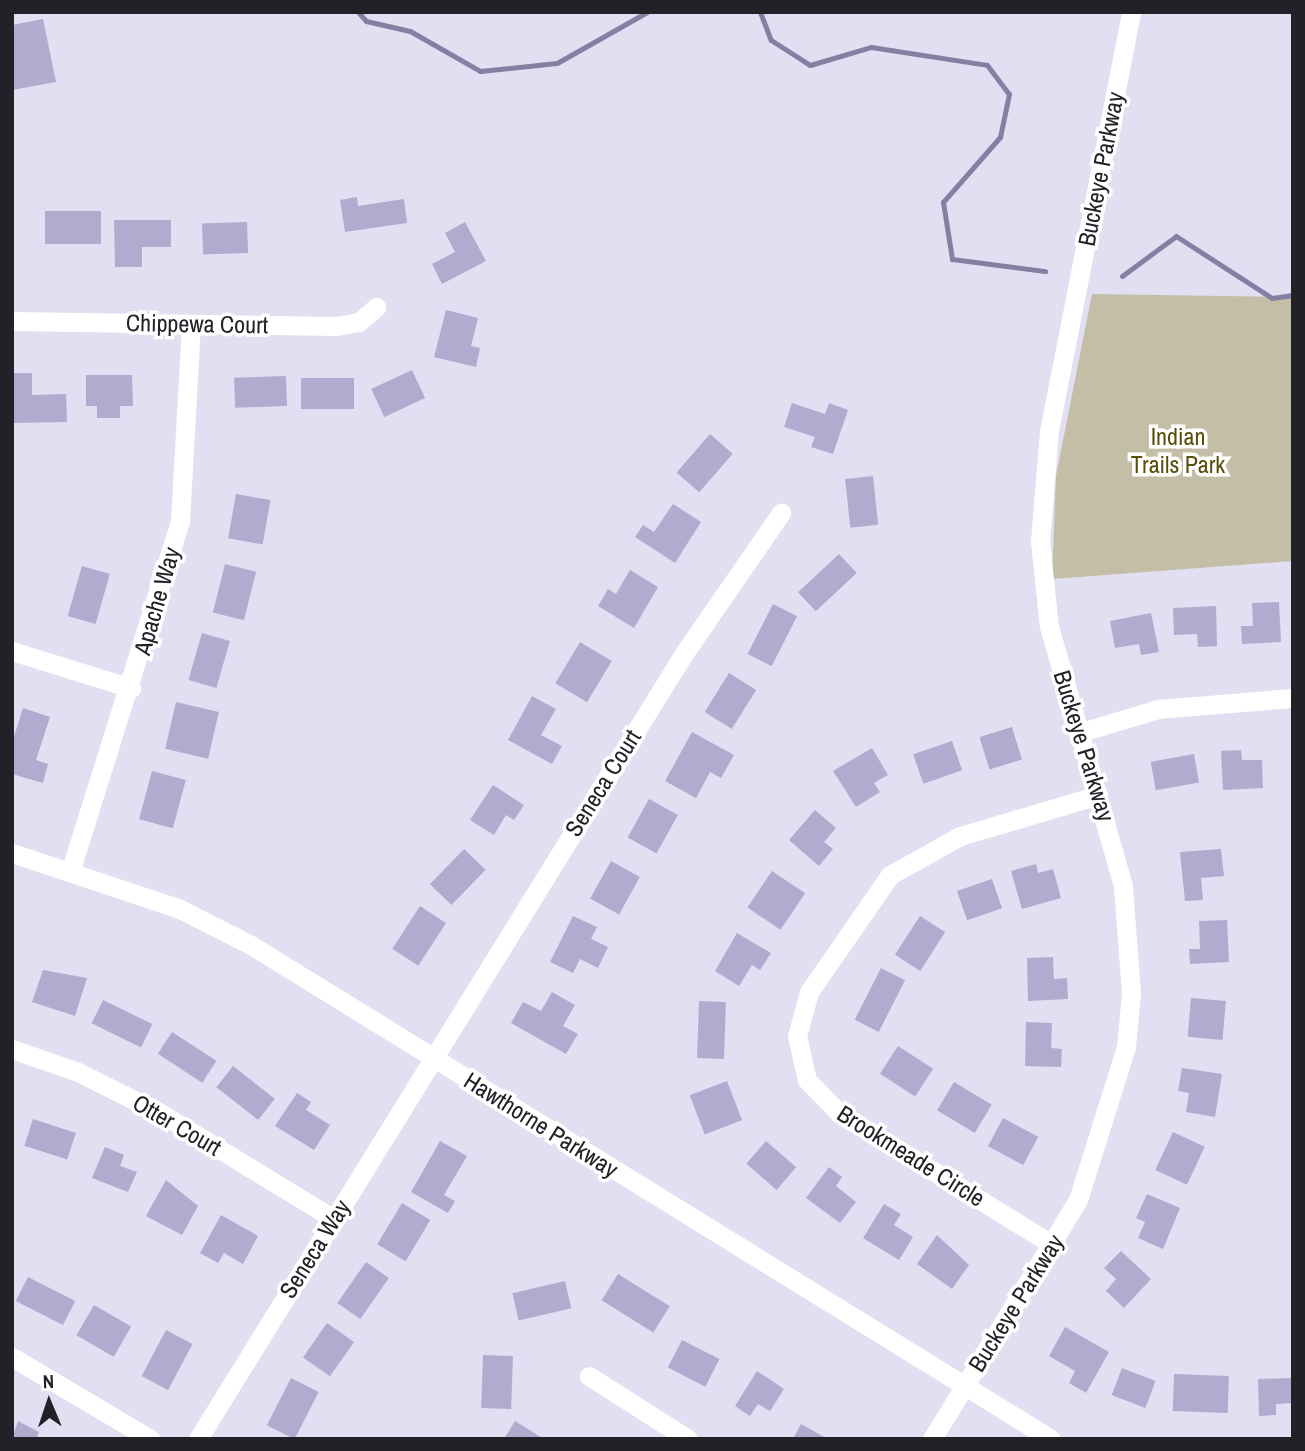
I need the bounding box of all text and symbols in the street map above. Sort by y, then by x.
street label: Buckeye Parkway [1072,89,1130,249]
street label: Chippewa Court [126,308,268,340]
park label: Indian Trails Park [1131,423,1225,479]
street label: Apache Way [128,544,186,658]
street label: Buckeye Parkway [1047,667,1121,825]
street label: Seneca Court [559,724,647,842]
street label: Hawthorne Parkway [459,1066,623,1184]
street label: Otter Court [128,1088,226,1162]
street label: Brookmeade Circle [832,1099,990,1213]
street label: Seneca Way [273,1194,357,1304]
street label: Buckeye Parkway [962,1229,1070,1377]
north arrow [14,1367,84,1437]
text: N [42,1368,54,1394]

